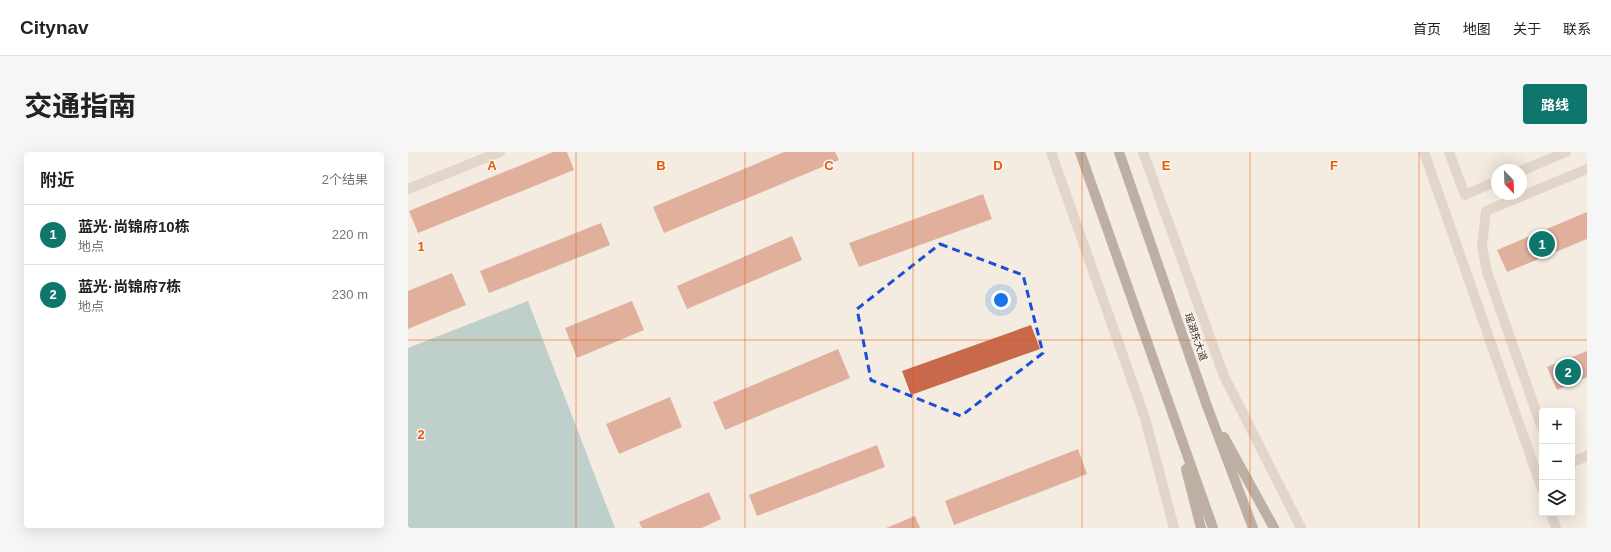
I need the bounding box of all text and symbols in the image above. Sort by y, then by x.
text: Citynav [20,17,89,38]
text: 首页 [1413,21,1441,37]
text: 地图 [1463,21,1491,37]
text: 关于 [1513,21,1541,37]
text: 联系 [1563,21,1591,37]
button: 路线 [1523,84,1587,124]
text: 交通指南 [24,91,136,122]
text: A [487,158,497,173]
text: B [656,158,666,173]
text: C [824,158,834,173]
text: D [993,158,1003,173]
text: E [1162,158,1171,173]
text: F [1330,158,1338,173]
north arrow [1491,164,1527,200]
text: 附近 [40,171,74,190]
text: 2个结果 [322,172,368,187]
text: 蓝光·尚锦府10栋 [78,218,190,235]
text: 1 [49,227,57,242]
text: 220 m [332,227,368,242]
pin: 1 [1529,229,1555,259]
text: 地点 [78,239,104,254]
text: 1 [417,239,425,254]
text: 蓝光·尚锦府7栋 [78,278,181,295]
text: 2 [49,287,57,302]
text: 230 m [332,287,368,302]
your location [991,290,1011,310]
text: 地点 [78,299,104,314]
street label: 瑶湖东大道 [1183,312,1209,362]
pin: 2 [1555,357,1581,387]
map controls [1539,408,1575,516]
button: + [1539,408,1575,444]
text: 2 [417,427,425,442]
button: − [1539,444,1575,480]
button: layers [1539,480,1575,516]

